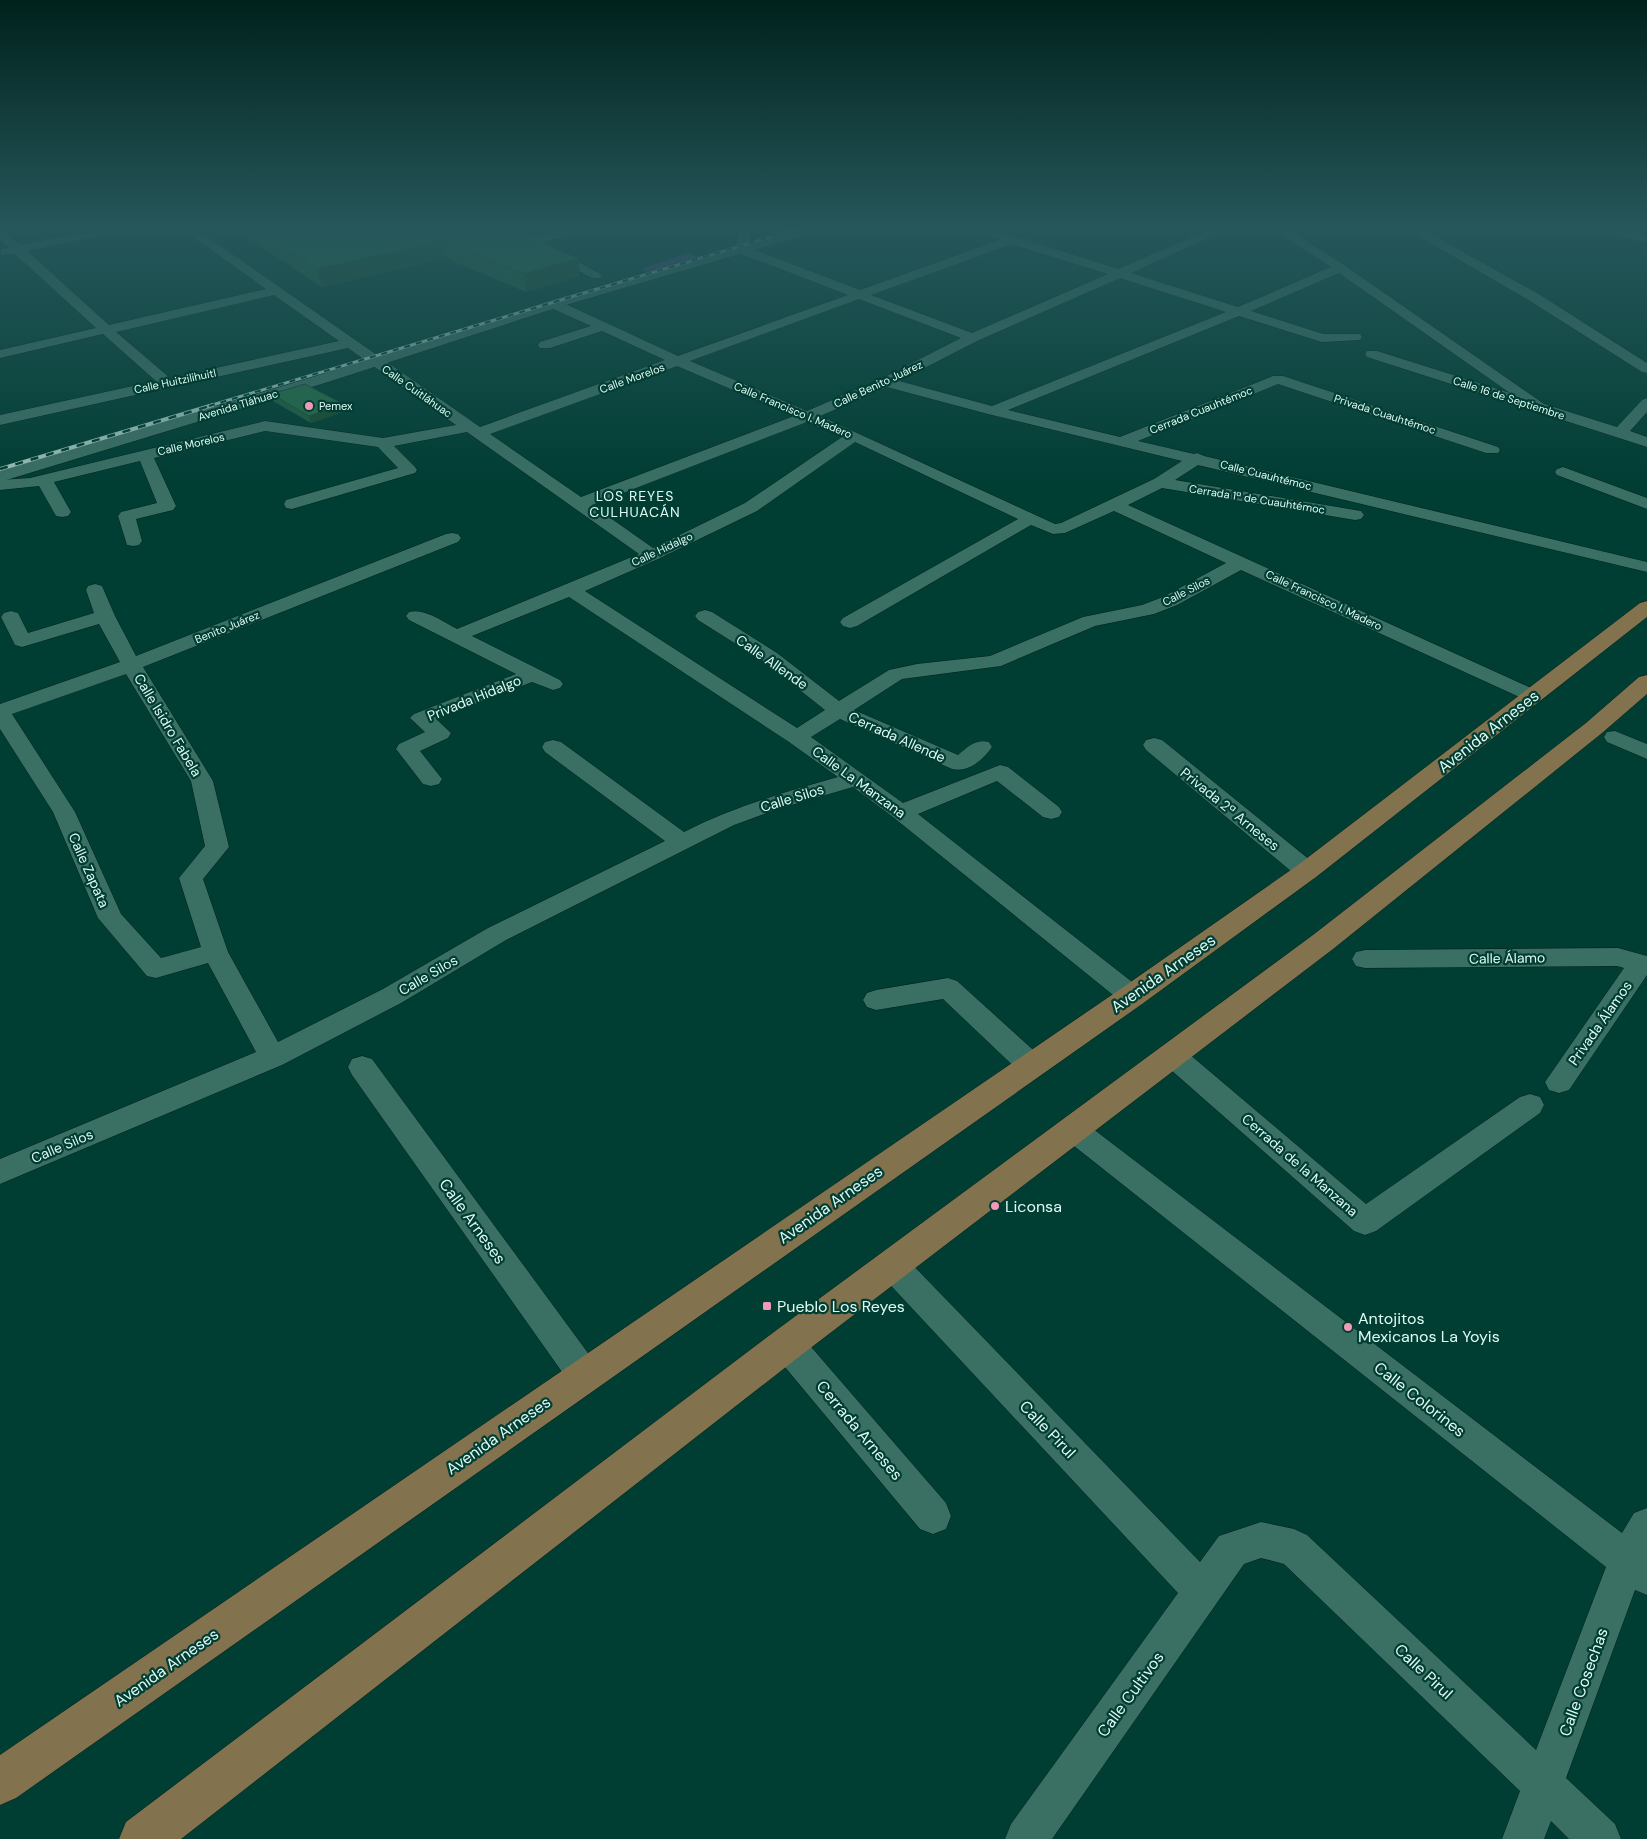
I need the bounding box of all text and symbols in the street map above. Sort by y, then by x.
street label: Calle Benito Juárez [831,357,925,411]
street label: Calle Morelos [597,360,667,396]
street label: Calle Cuitláhuac [379,362,455,420]
street label: Calle Huitzilihuitl [133,365,217,397]
street label: Calle 16 de Septiembre [1451,373,1567,423]
street label: Calle Francisco I. Madero [732,379,854,441]
street label: Cerrada Cuauhtémoc [1147,383,1255,437]
street label: Avenida Tláhuac [196,386,280,424]
street label: Privada Cuauhtémoc [1332,391,1438,437]
place label: Pemex [319,399,353,413]
marker: Pemex [303,400,315,412]
street label: Calle Morelos [156,429,226,459]
street label: Calle Cuauhtémoc [1219,457,1313,493]
street label: Cerrada 1ª de Cuauhtémoc [1188,481,1326,517]
district label: LOS REYES CULHUACÁN [589,487,681,521]
street label: Calle Hidalgo [629,529,695,569]
street label: Calle Francisco I. Madero [1264,567,1384,633]
street label: Calle Silos [1160,573,1212,609]
street label: Benito Juárez [193,608,261,646]
street label: Calle Allende [732,631,812,693]
street label: Calle Isidro Fabela [130,670,206,780]
street label: Privada Hidalgo [424,671,524,725]
street label: Avenida Arneses [1433,685,1543,778]
street label: Cerrada Allende [846,708,948,766]
street label: Calle La Manzana [809,742,909,822]
street label: Privada 2ª Arneses [1177,763,1283,855]
street label: Calle Silos [758,780,826,816]
street label: Calle Zapata [64,830,114,910]
street label: Avenida Arneses [1107,930,1220,1017]
street label: Calle Álamo [1469,948,1545,968]
street label: Calle Silos [395,951,461,999]
street label: Privada Álamos [1564,977,1636,1069]
street label: Cerrada de la Manzana [1238,1110,1362,1220]
street label: Calle Silos [28,1125,96,1167]
street label: Avenida Arneses [774,1161,887,1248]
street label: Calle Arneses [435,1174,511,1268]
place label: Liconsa [1005,1196,1062,1217]
marker: Liconsa [989,1200,1001,1212]
place label: Pueblo Los Reyes [777,1296,905,1317]
marker: Pueblo Los Reyes [761,1300,773,1312]
place label: Antojitos Mexicanos La Yoyis [1358,1308,1500,1347]
marker: Antojitos Mexicanos La Yoyis [1342,1321,1354,1333]
street label: Calle Colorines [1370,1357,1470,1442]
street label: Cerrada Arneses [812,1376,908,1485]
street label: Avenida Arneses [442,1392,555,1479]
street label: Calle Pirul [1015,1396,1080,1463]
street label: Avenida Arneses [110,1624,223,1711]
street label: Calle Cosechas [1554,1625,1613,1739]
street label: Calle Pirul [1390,1639,1457,1704]
street label: Calle Cultivos [1092,1647,1168,1741]

